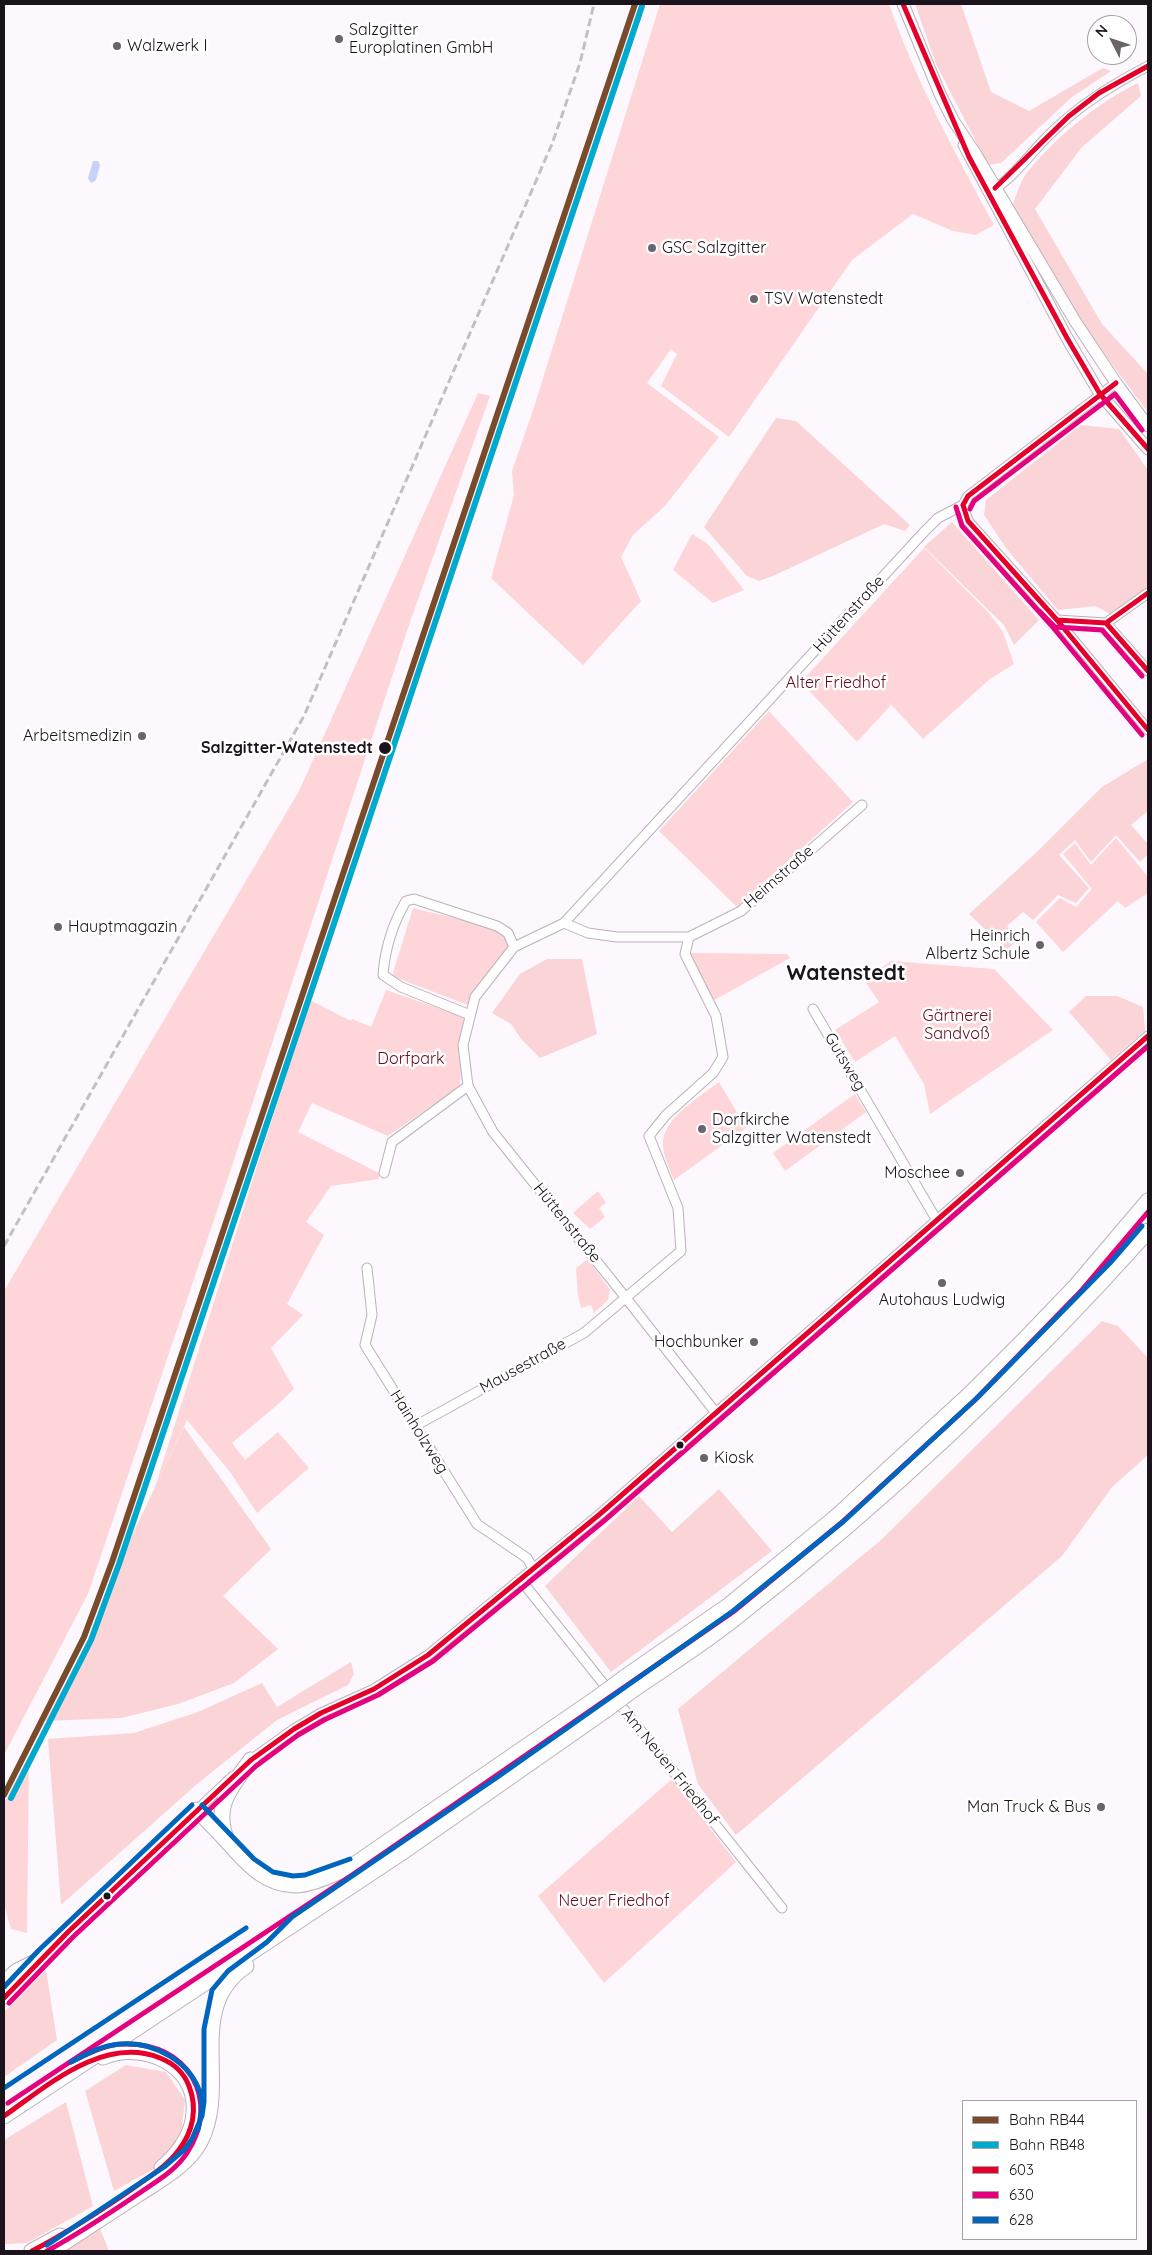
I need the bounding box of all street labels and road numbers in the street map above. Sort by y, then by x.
street label: Hüttenstraße [809,572,889,656]
street label: Heimstraße [740,842,818,912]
street label: Gutsweg [820,1029,870,1095]
street label: Hüttenstraße [529,1179,605,1267]
street label: Mausestraße [476,1334,570,1398]
street label: Hainholzweg [386,1387,452,1477]
street label: Am Neuen Friedhof [617,1705,723,1829]

